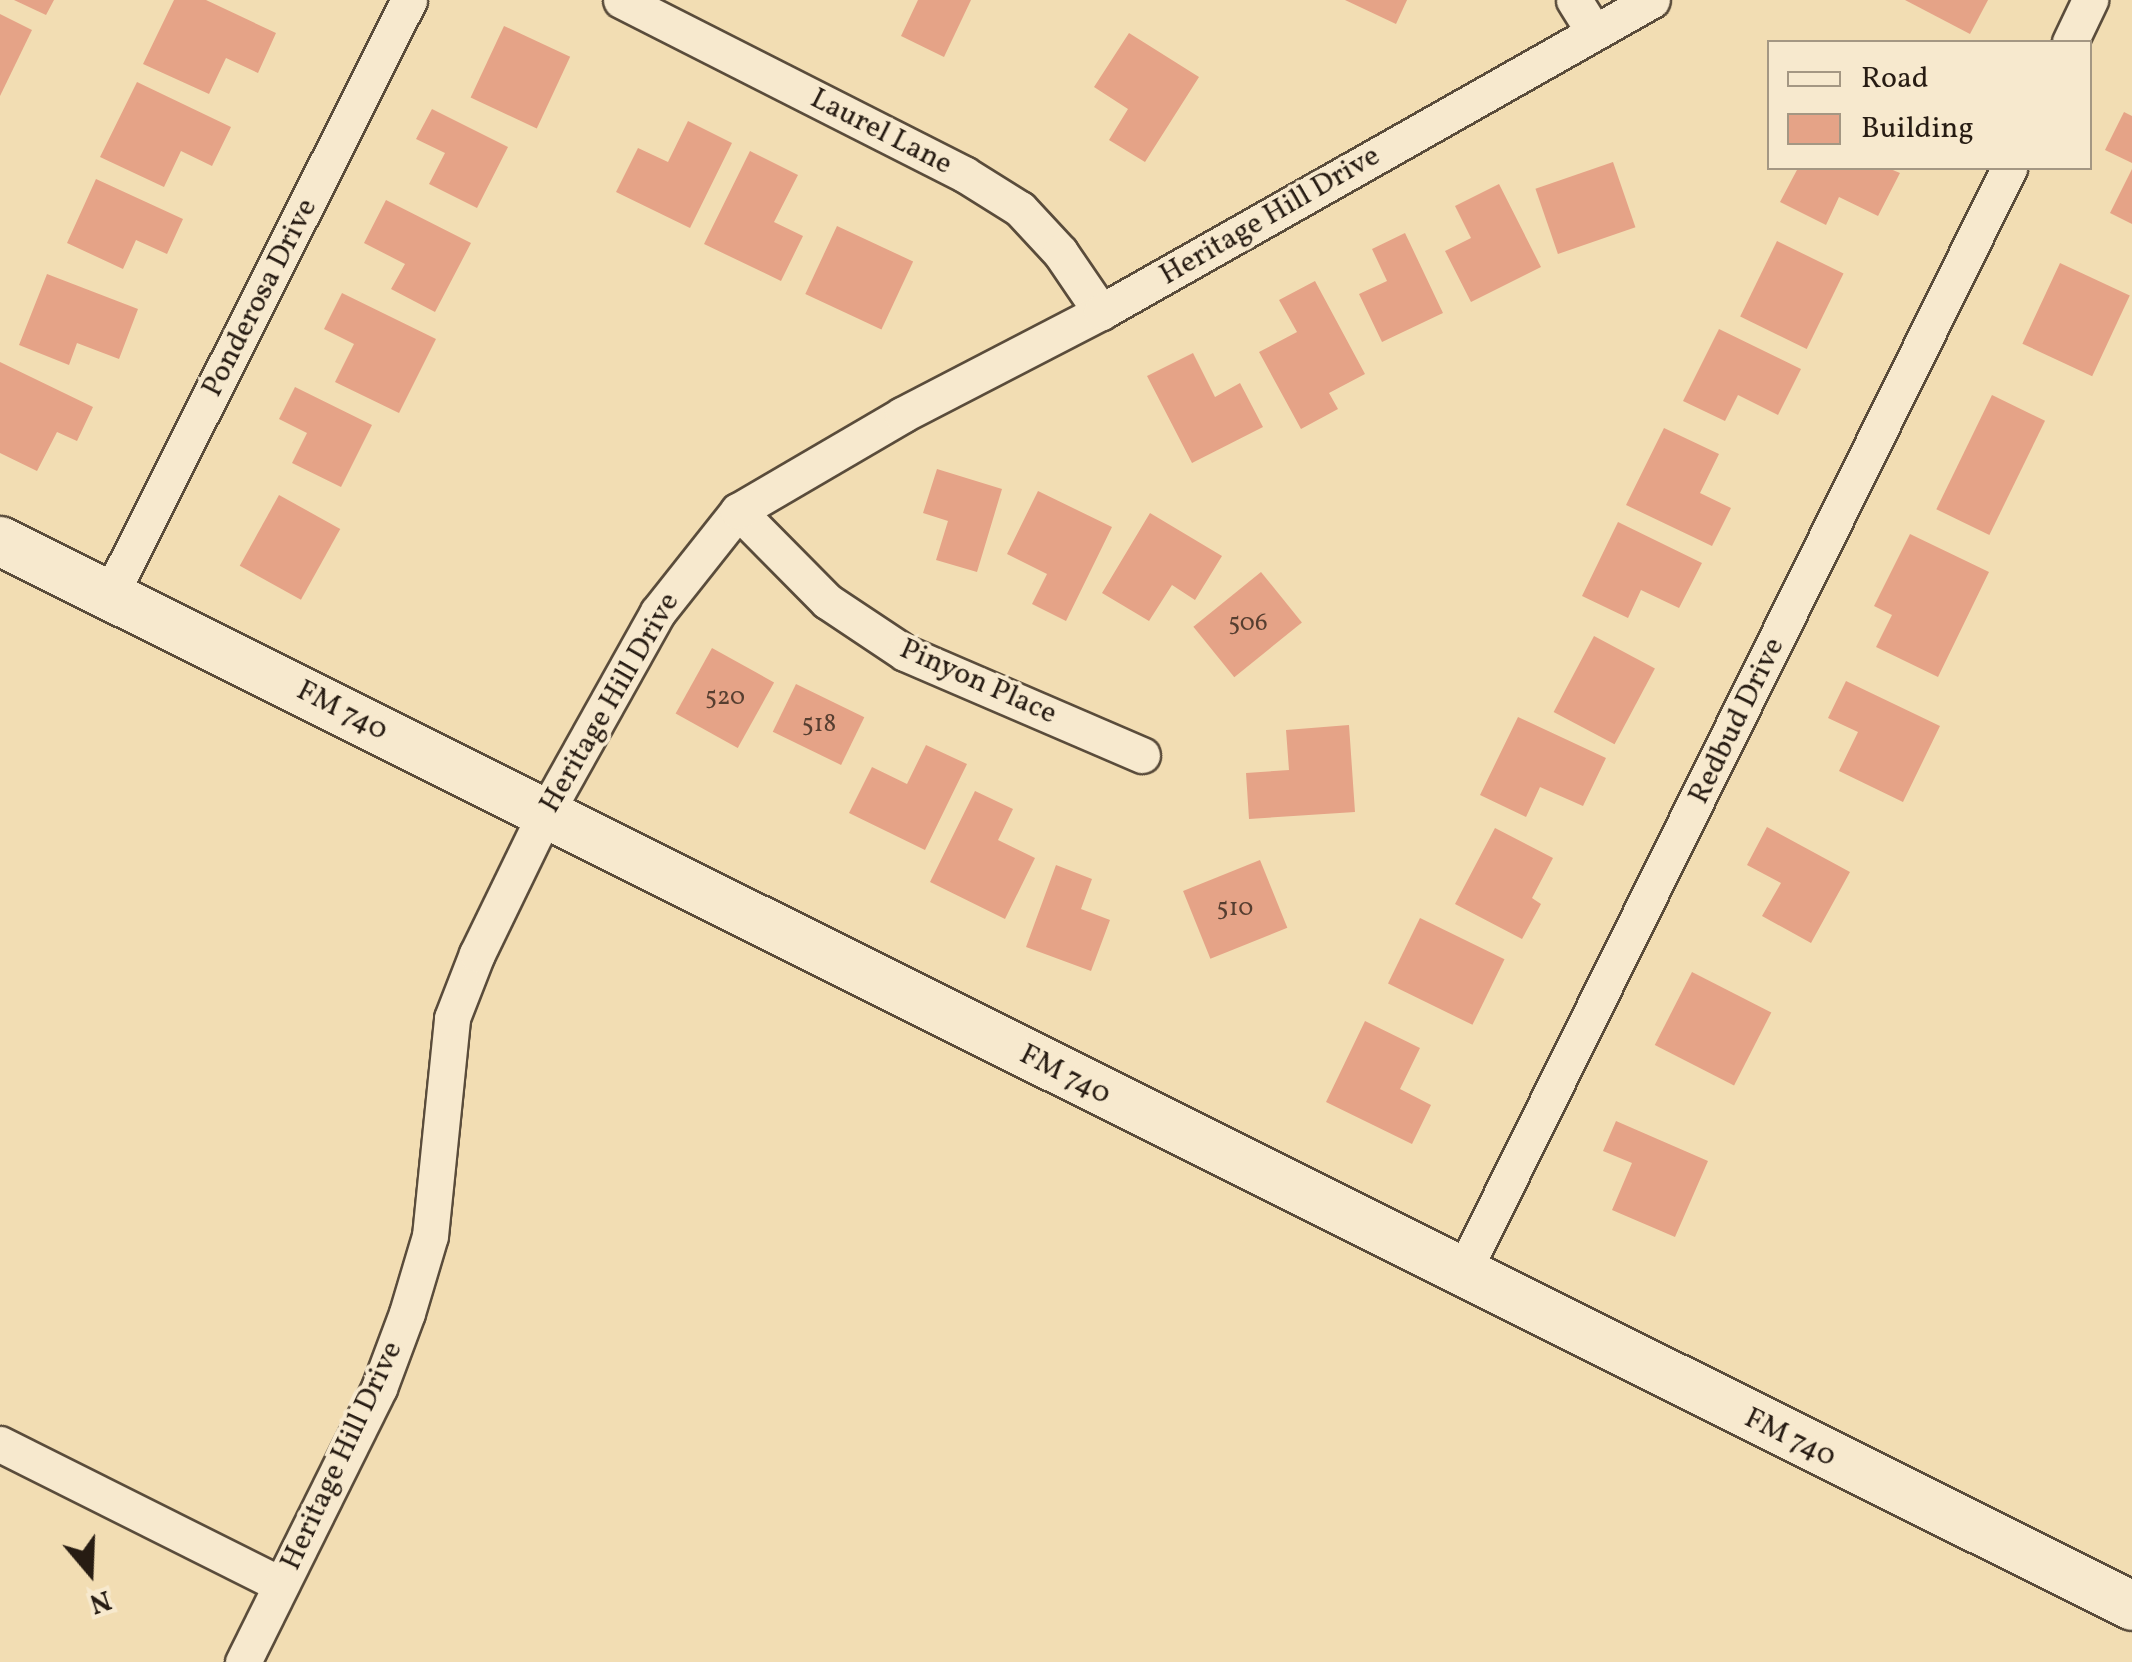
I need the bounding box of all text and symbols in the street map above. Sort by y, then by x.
legend [1767,40,2092,170]
text: Road [1861,58,1929,100]
street label: Laurel Lane [804,81,958,183]
text: Building [1861,108,1974,150]
street label: Heritage Hill Drive [1154,138,1386,294]
street label: Ponderosa Drive [195,193,325,403]
street label: Heritage Hill Drive [532,587,688,819]
house number: 506 [1228,609,1268,639]
street label: Pinyon Place [894,631,1062,733]
street label: Redbud Drive [1681,632,1793,810]
street label: FM 740 [290,673,394,749]
house number: 520 [705,683,745,713]
house number: 518 [802,710,836,740]
house number: 510 [1217,894,1253,924]
street label: FM 740 [1013,1037,1117,1113]
street label: Heritage Hill Drive [273,1336,411,1576]
street label: FM 740 [1738,1400,1842,1476]
north arrow [40,1522,140,1622]
text: N [84,1579,116,1623]

